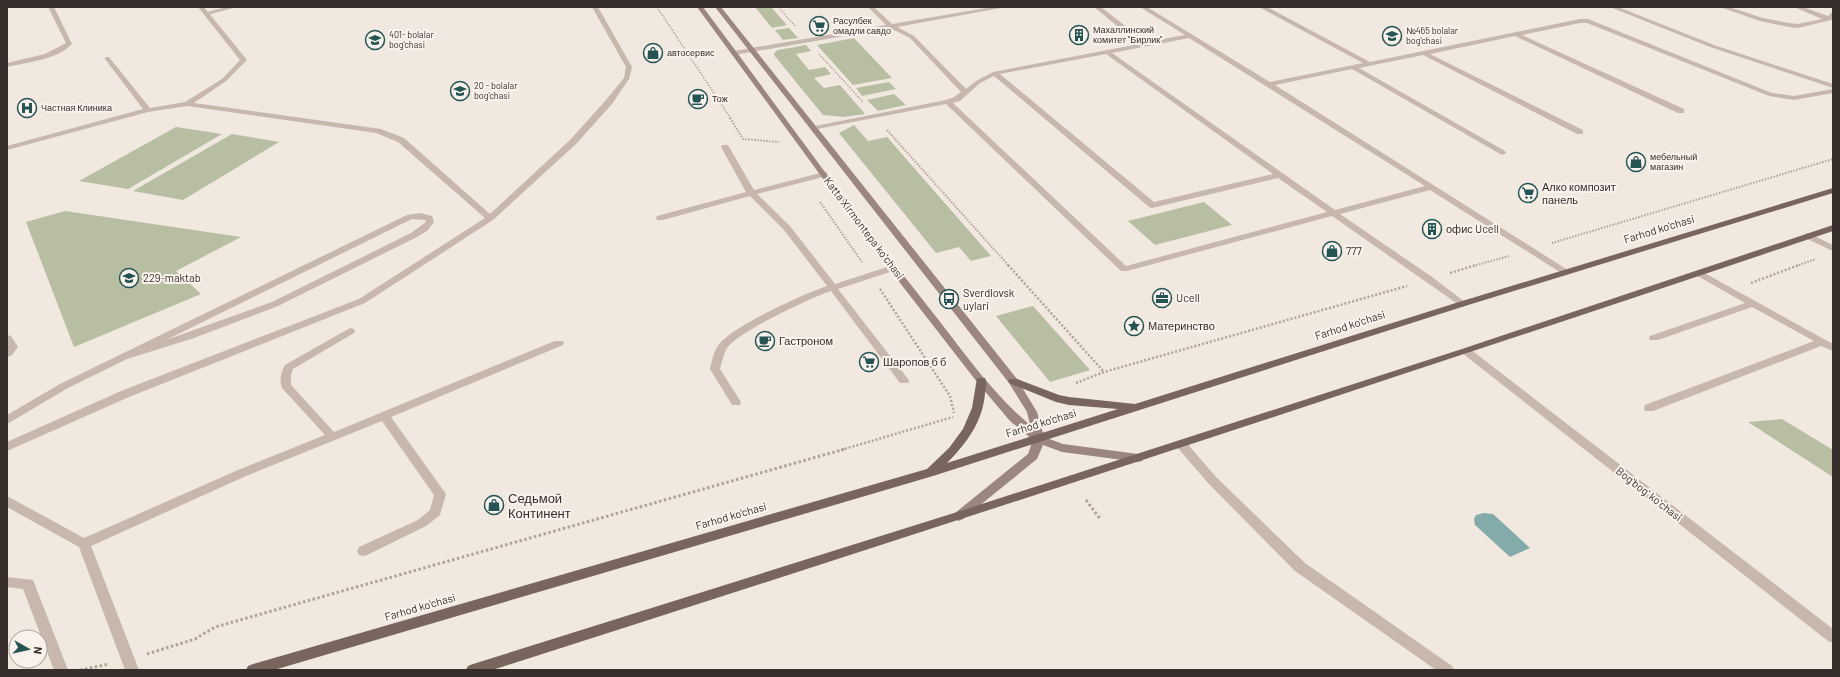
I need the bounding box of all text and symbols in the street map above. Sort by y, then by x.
supermarket icon: Расулбек омадли савдо [808,15,830,37]
place label: Расулбек омадли савдо [833,15,891,36]
building icon: Махаллинский комитет "Бирлик" [1068,24,1090,46]
place label: Махаллинский комитет "Бирлик" [1093,24,1163,45]
school or university icon: №465 bolalar bog'chasi [1381,25,1403,47]
place label: №465 bolalar bog'chasi [1406,25,1459,46]
school or university icon: 401- bolalar bog'chasi [364,29,386,51]
place label: 401- bolalar bog'chasi [389,29,434,50]
shop icon: автосервис [642,42,664,64]
place label: автосервис [667,47,715,58]
school or university icon: 20 - bolalar bog'chasi [449,80,471,102]
place label: 20 - bolalar bog'chasi [474,80,518,101]
cafe icon: Тож [687,88,709,110]
place label: Тож [712,93,728,104]
hospital icon: Частная Клиника [16,97,38,119]
place label: Частная Клиника [41,102,112,113]
shop icon: мебельный магазин [1625,151,1647,173]
place label: мебельный магазин [1650,151,1697,172]
street label: Katta Xirmontepa koʻchasi [822,174,907,281]
place label: Алко композит панель [1542,180,1616,206]
supermarket icon: Алко композит панель [1517,182,1539,204]
street label: Farhod ko'chasi [1622,212,1696,245]
building icon: офис Ucell [1421,218,1443,240]
place label: офис Ucell [1446,222,1499,235]
shop icon: 777 [1321,240,1343,262]
place label: 777 [1346,244,1362,257]
school or university icon: 229-maktab [118,267,140,289]
place label: 229-maktab [143,271,201,284]
place label: Sverdlovsk uylari [963,286,1015,312]
office icon: Ucell [1151,287,1173,309]
bus stop icon: Sverdlovsk uylari [938,288,960,310]
place label: Ucell [1176,291,1200,304]
street label: Farhod ko'chasi [1313,307,1387,342]
place icon: Материнство [1123,315,1145,337]
place label: Материнство [1148,319,1215,332]
cafe icon: Гастроном [754,330,776,352]
place label: Гастроном [779,334,833,347]
supermarket icon: Шаропов б б [858,351,880,373]
place label: Шаропов б б [883,355,946,368]
street label: Farhod ko'chasi [1004,406,1078,439]
street label: Bogʻbogʻ koʻchasi [1614,464,1685,523]
place label: Седьмой Континент [508,490,571,521]
shop icon: Седьмой Континент [483,494,505,516]
street label: Farhod ko'chasi [694,499,768,532]
street label: Farhod ko'chasi [383,590,457,623]
north arrow [8,629,48,669]
text: N [31,646,45,655]

